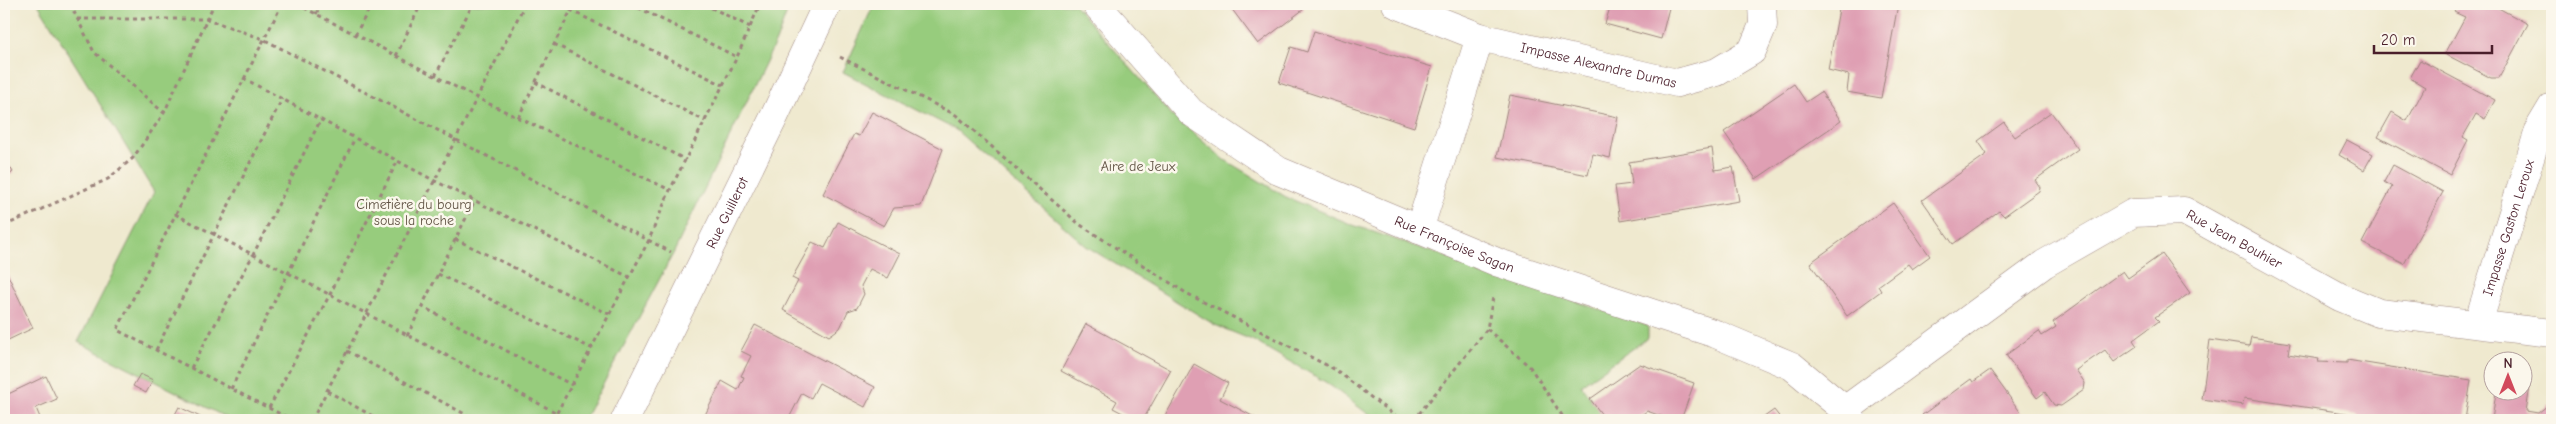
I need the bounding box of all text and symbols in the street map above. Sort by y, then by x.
scale bar [2374,22,2491,54]
text: 20 m [2381,31,2415,49]
street label: Impasse Alexandre Dumas [1519,38,1678,91]
street label: Impasse Gaston Leroux [2479,157,2538,298]
park label: Aire de Jeux [1101,158,1176,175]
street label: Rue Guillerot [702,173,752,251]
park label: Cimetière du bourg sous la roche [356,196,472,229]
street label: Rue Jean Bouhier [2184,206,2286,272]
street label: Rue Françoise Sagan [1392,212,1517,276]
north arrow [2484,352,2534,402]
text: N [2503,355,2513,372]

